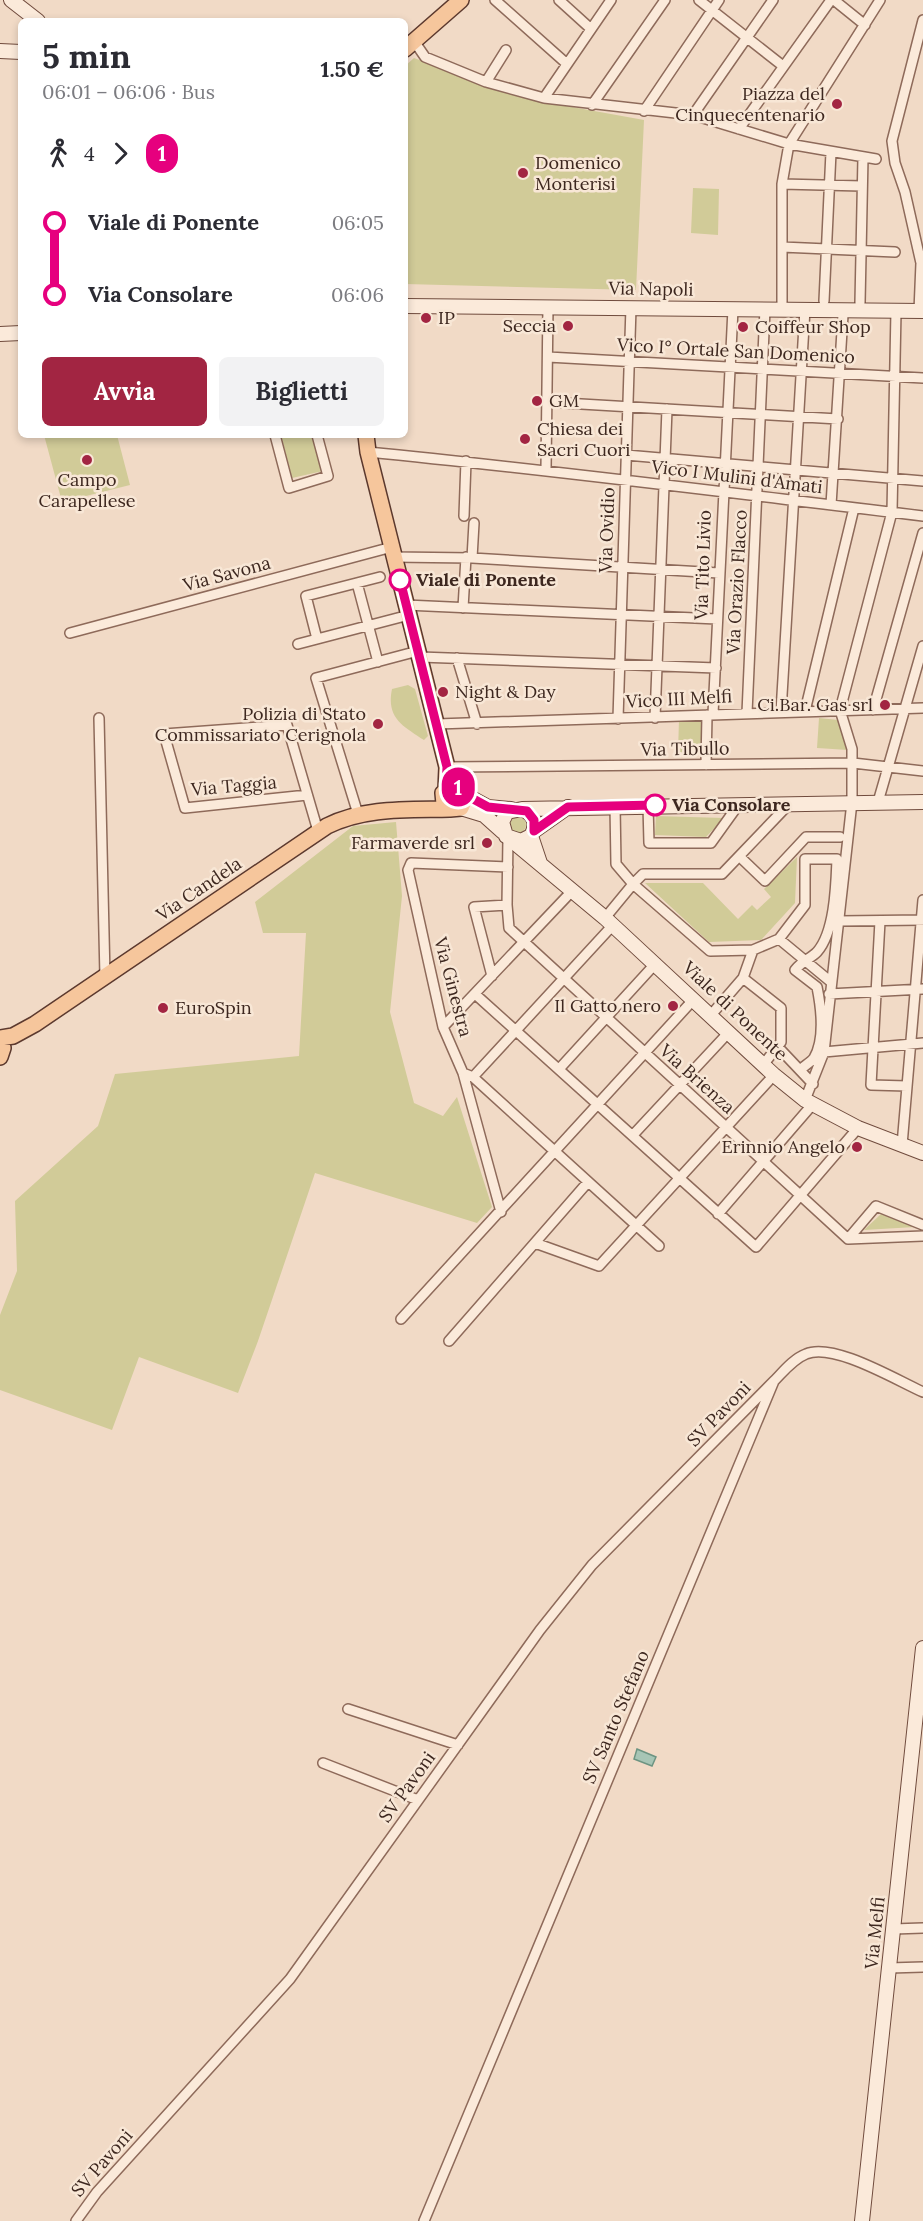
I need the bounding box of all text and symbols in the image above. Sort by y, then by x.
text: 5 min [42,35,131,77]
text: 1.50 € [320,55,384,83]
text: 06:01 – 06:06 · Bus [42,79,215,104]
place label: Piazza del Cinquecentenario [675,82,825,126]
marker: Piazza del Cinquecentenario [830,97,844,111]
icon: walk [42,137,75,170]
icon: forward [104,137,137,170]
text: 1 [158,140,166,167]
text: 4 [84,141,95,166]
place label: Domenico Monterisi [535,151,621,195]
marker: Domenico Monterisi [516,166,530,180]
text: Viale di Ponente [88,208,259,236]
text: 06:05 [332,210,384,235]
street label: Via Napoli [607,276,694,301]
text: Via Consolare [88,280,233,308]
text: 06:06 [331,282,384,307]
place label: IP [438,306,455,329]
marker: IP [419,311,433,325]
place label: Seccia [503,314,556,337]
place label: Coiffeur Shop [755,315,871,338]
marker: Seccia [561,319,575,333]
marker: Coiffeur Shop [736,320,750,334]
street label: Vico I° Ortale San Domenico [616,333,856,368]
button: Avvia [42,357,207,426]
button: Biglietti [219,357,384,426]
place label: GM [549,389,579,412]
marker: GM [530,394,544,408]
place label: Chiesa dei Sacri Cuori [537,417,630,461]
marker: Chiesa dei Sacri Cuori [518,432,532,446]
marker: Campo Carapellese [80,453,94,467]
street label: Vico I Mulini d'Amati [649,454,824,498]
place label: Campo Carapellese [39,468,136,512]
street label: Via Ovidio [593,487,619,574]
street label: Via Orazio Flacco [721,509,752,656]
street label: Via Tito Livio [689,510,716,621]
street label: Via Savona [180,551,273,596]
place label: Viale di Ponente [416,568,556,591]
marker: Viale di Ponente [389,569,411,591]
place label: Night & Day [455,680,556,703]
street label: Vico III Melfi [624,684,733,713]
marker: Night & Day [436,685,450,699]
place label: Ci.Bar. Gas srl [757,693,873,716]
marker: Ci.Bar. Gas srl [878,698,892,712]
place label: Polizia di Stato Commissariato Cerignola [155,702,366,746]
marker: Polizia di Stato Commissariato Cerignola [371,717,385,731]
street label: Via Tibullo [639,736,730,761]
line badge: 1 [438,768,478,806]
street label: Via Taggia [189,770,278,801]
text: 1 [454,774,462,801]
place label: Via Consolare [672,793,791,816]
marker: Via Consolare [644,794,666,816]
place label: Farmaverde srl [351,831,475,854]
marker: Farmaverde srl [480,836,494,850]
street label: Via Candela [151,852,246,926]
street label: Via Ginestra [429,934,478,1039]
street label: Viale di Ponente [677,955,793,1065]
place label: Il Gatto nero [554,994,661,1017]
place label: EuroSpin [175,996,252,1019]
marker: Il Gatto nero [666,999,680,1013]
marker: EuroSpin [156,1001,170,1015]
street label: Via Brienza [654,1038,740,1119]
place label: Erinnio Angelo [722,1135,845,1158]
marker: Erinnio Angelo [850,1140,864,1154]
street label: SV Pavoni [682,1376,755,1451]
street label: SV Santo Stefano [577,1647,654,1787]
street label: SV Pavoni [373,1747,440,1827]
street label: Via Melfi [859,1896,890,1971]
street label: SV Pavoni [66,2124,137,2201]

